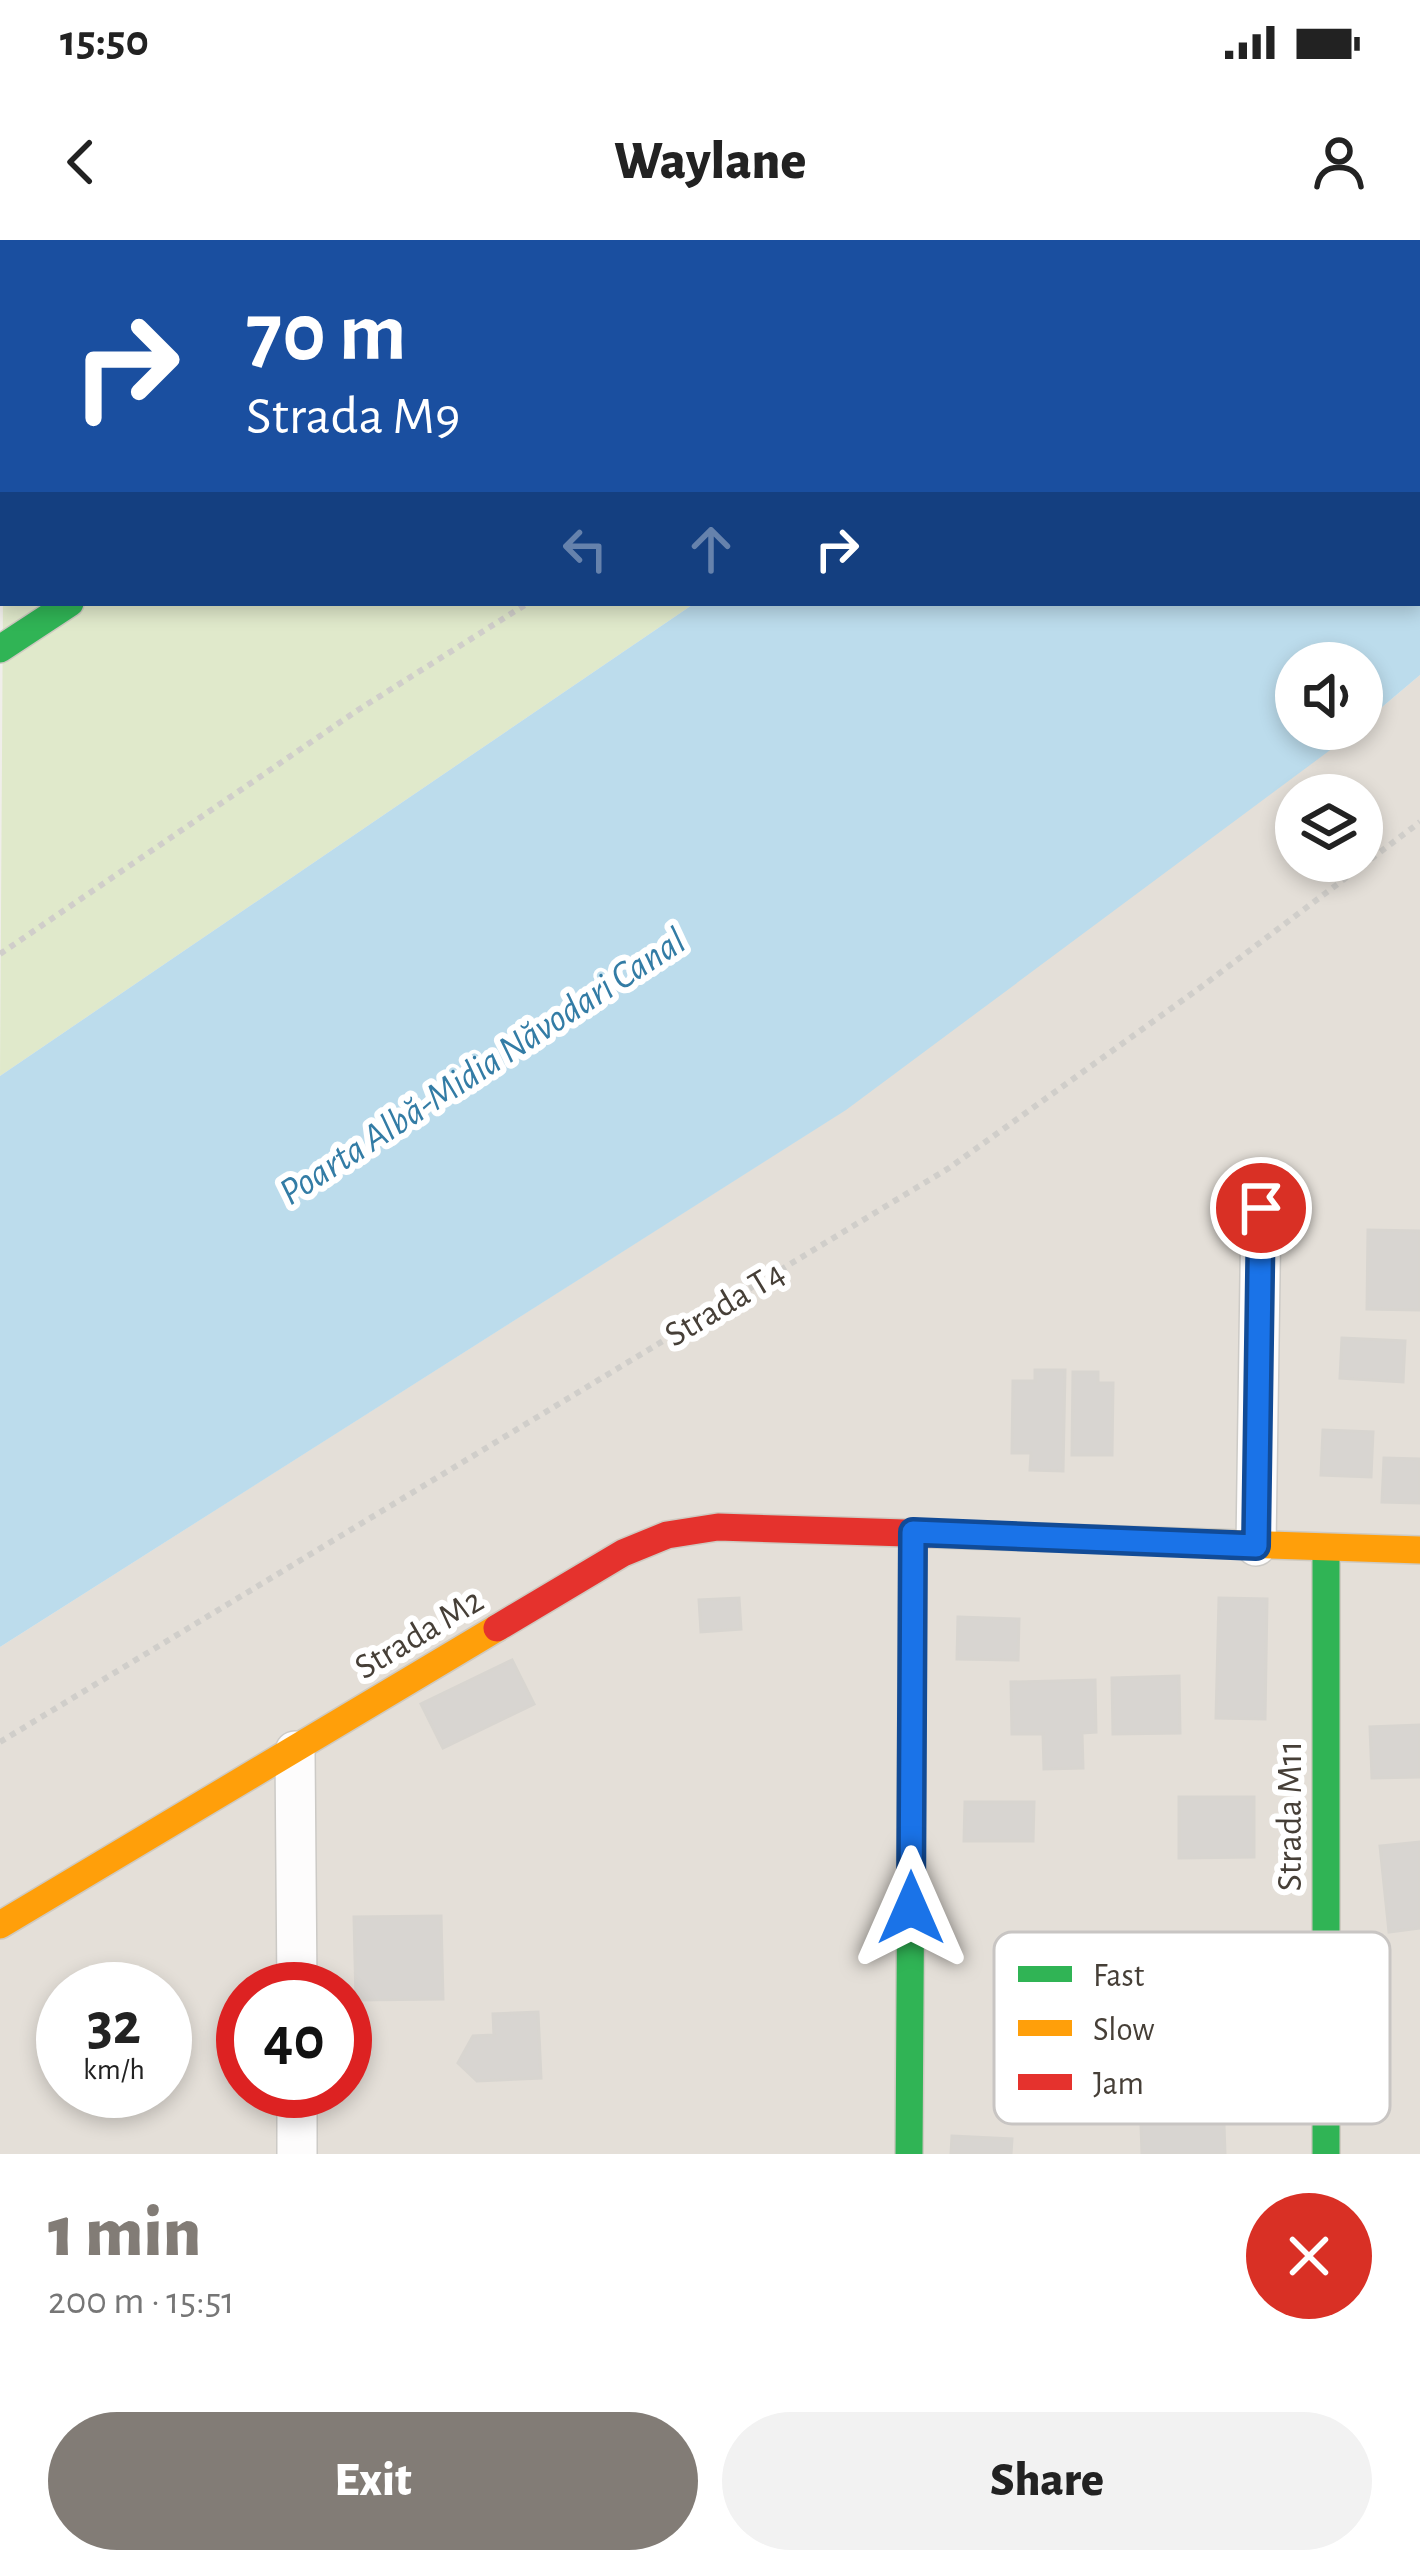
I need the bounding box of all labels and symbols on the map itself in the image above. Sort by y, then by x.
water label: Poarta Albă-Midia Năvodari Canal [273,921,693,1213]
pin [1210,1157,1312,1259]
street label: Strada T4 [659,1254,791,1354]
street label: Strada M2 [349,1582,489,1686]
street label: Strada M11 [1272,1741,1308,1891]
position arrow [848,1845,974,1971]
legend [994,1932,1390,2124]
text: Fast [1093,1960,1145,1993]
speed limit sign: 40 [216,1962,372,2118]
text: Slow [1093,2014,1154,2047]
text: Jam [1093,2068,1144,2101]

